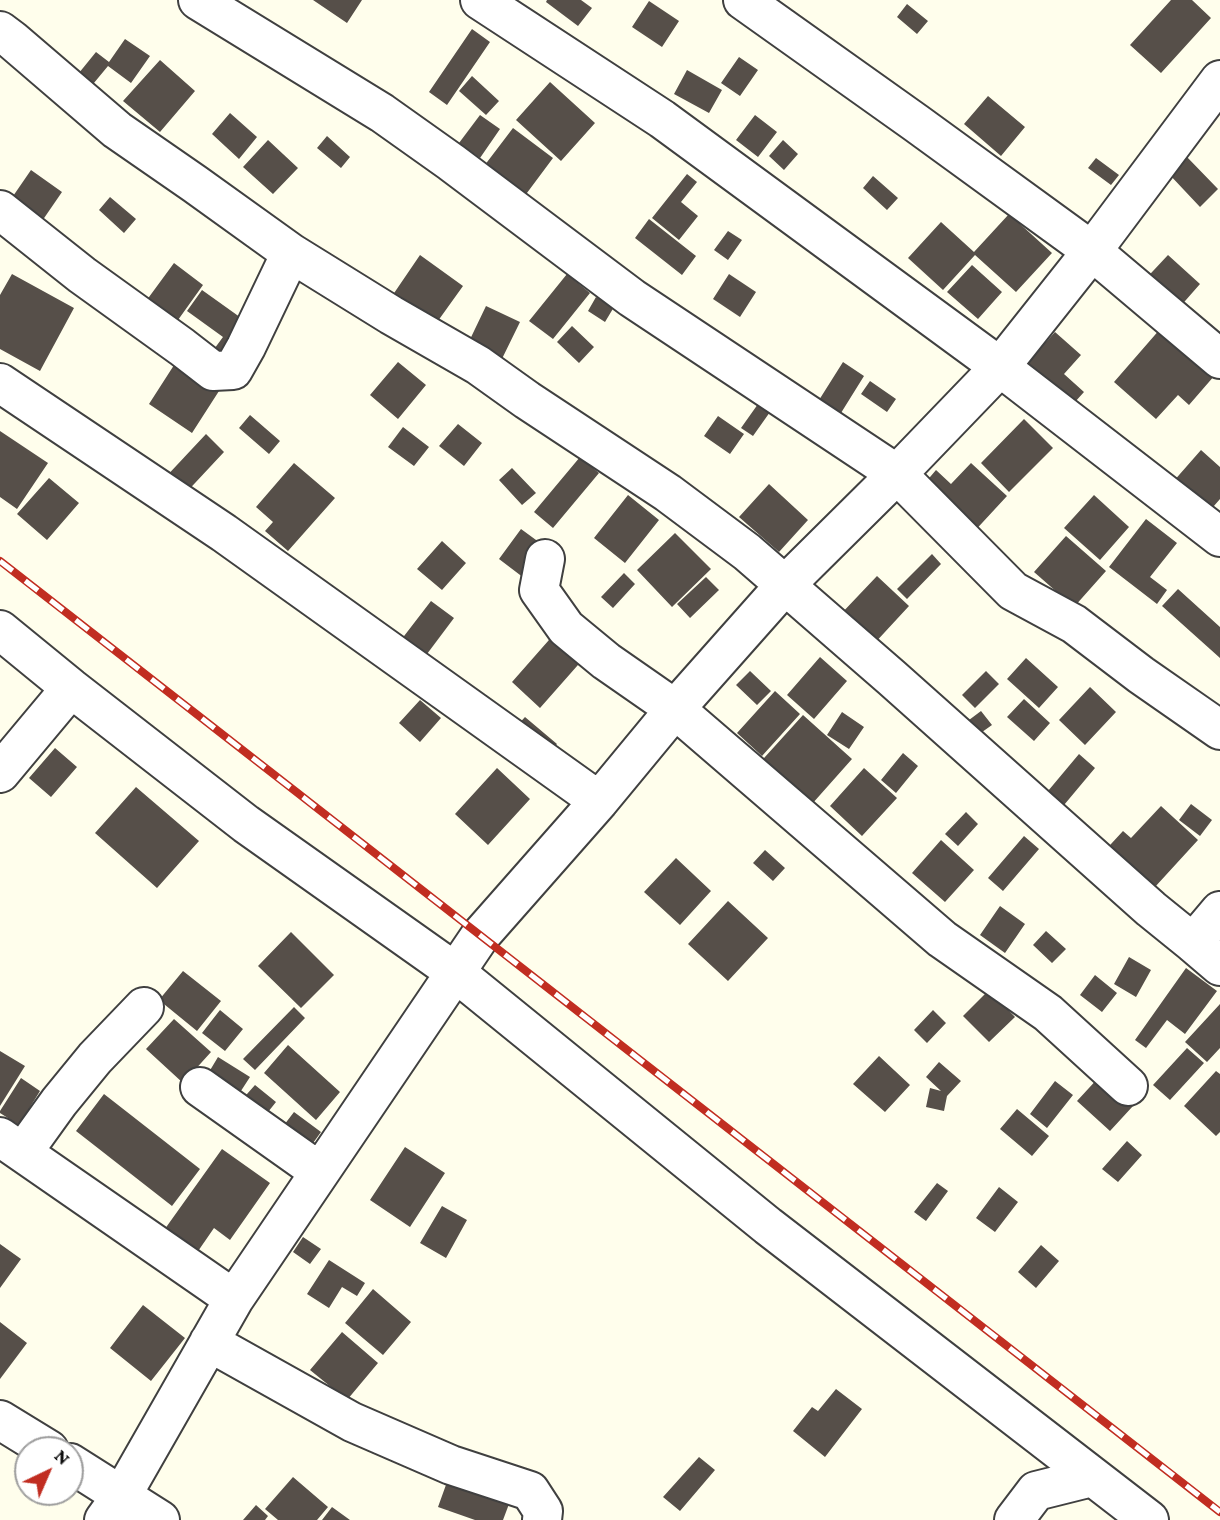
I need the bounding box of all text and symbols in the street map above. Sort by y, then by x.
north arrow [14,1436,84,1506]
text: N [51,1445,74,1469]

